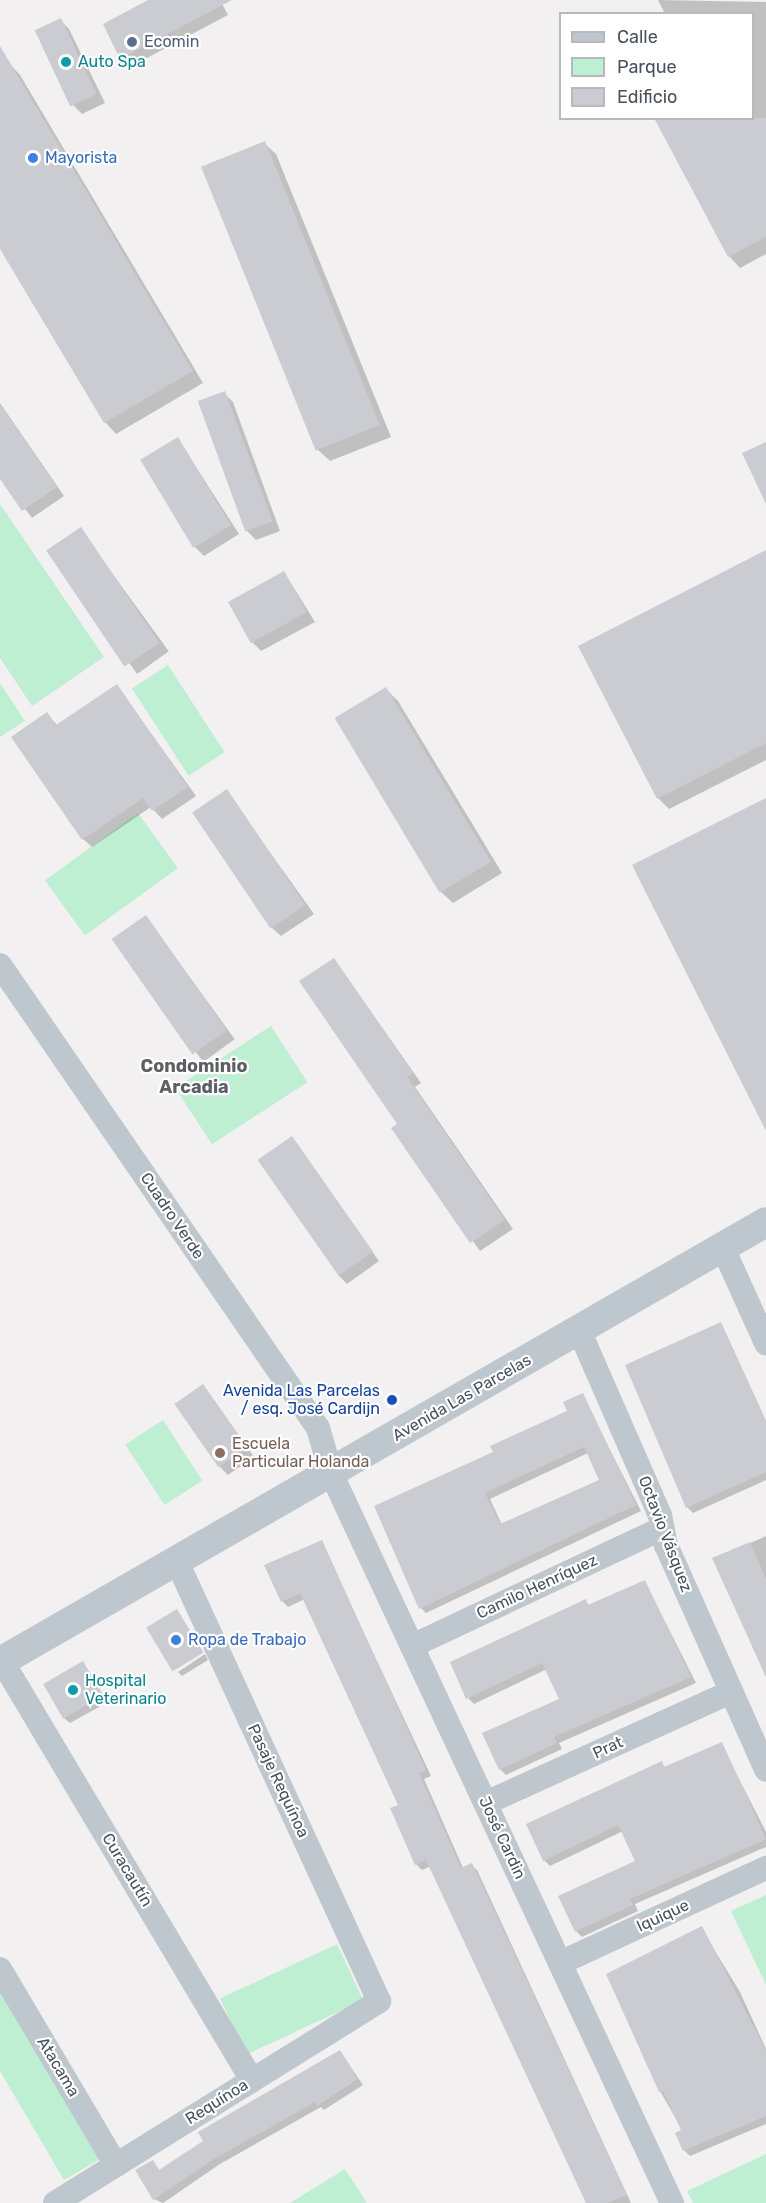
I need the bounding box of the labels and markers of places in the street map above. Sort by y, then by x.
place label: Ecomin [144,32,199,52]
marker: Ecomin [125,35,139,49]
place label: Auto Spa [78,52,146,72]
marker: Auto Spa [59,55,73,69]
place label: Mayorista [45,148,117,168]
marker: Mayorista [26,151,40,165]
place label: Avenida Las Parcelas / esq. José Cardijn [223,1381,380,1419]
marker: Avenida Las Parcelas / esq. José Cardijn [385,1393,399,1407]
place label: Escuela Particular Holanda [232,1434,370,1472]
marker: Escuela Particular Holanda [213,1446,227,1460]
place label: Ropa de Trabajo [188,1630,307,1650]
marker: Ropa de Trabajo [169,1633,183,1647]
place label: Hospital Veterinario [85,1671,166,1709]
marker: Hospital Veterinario [66,1683,80,1697]

